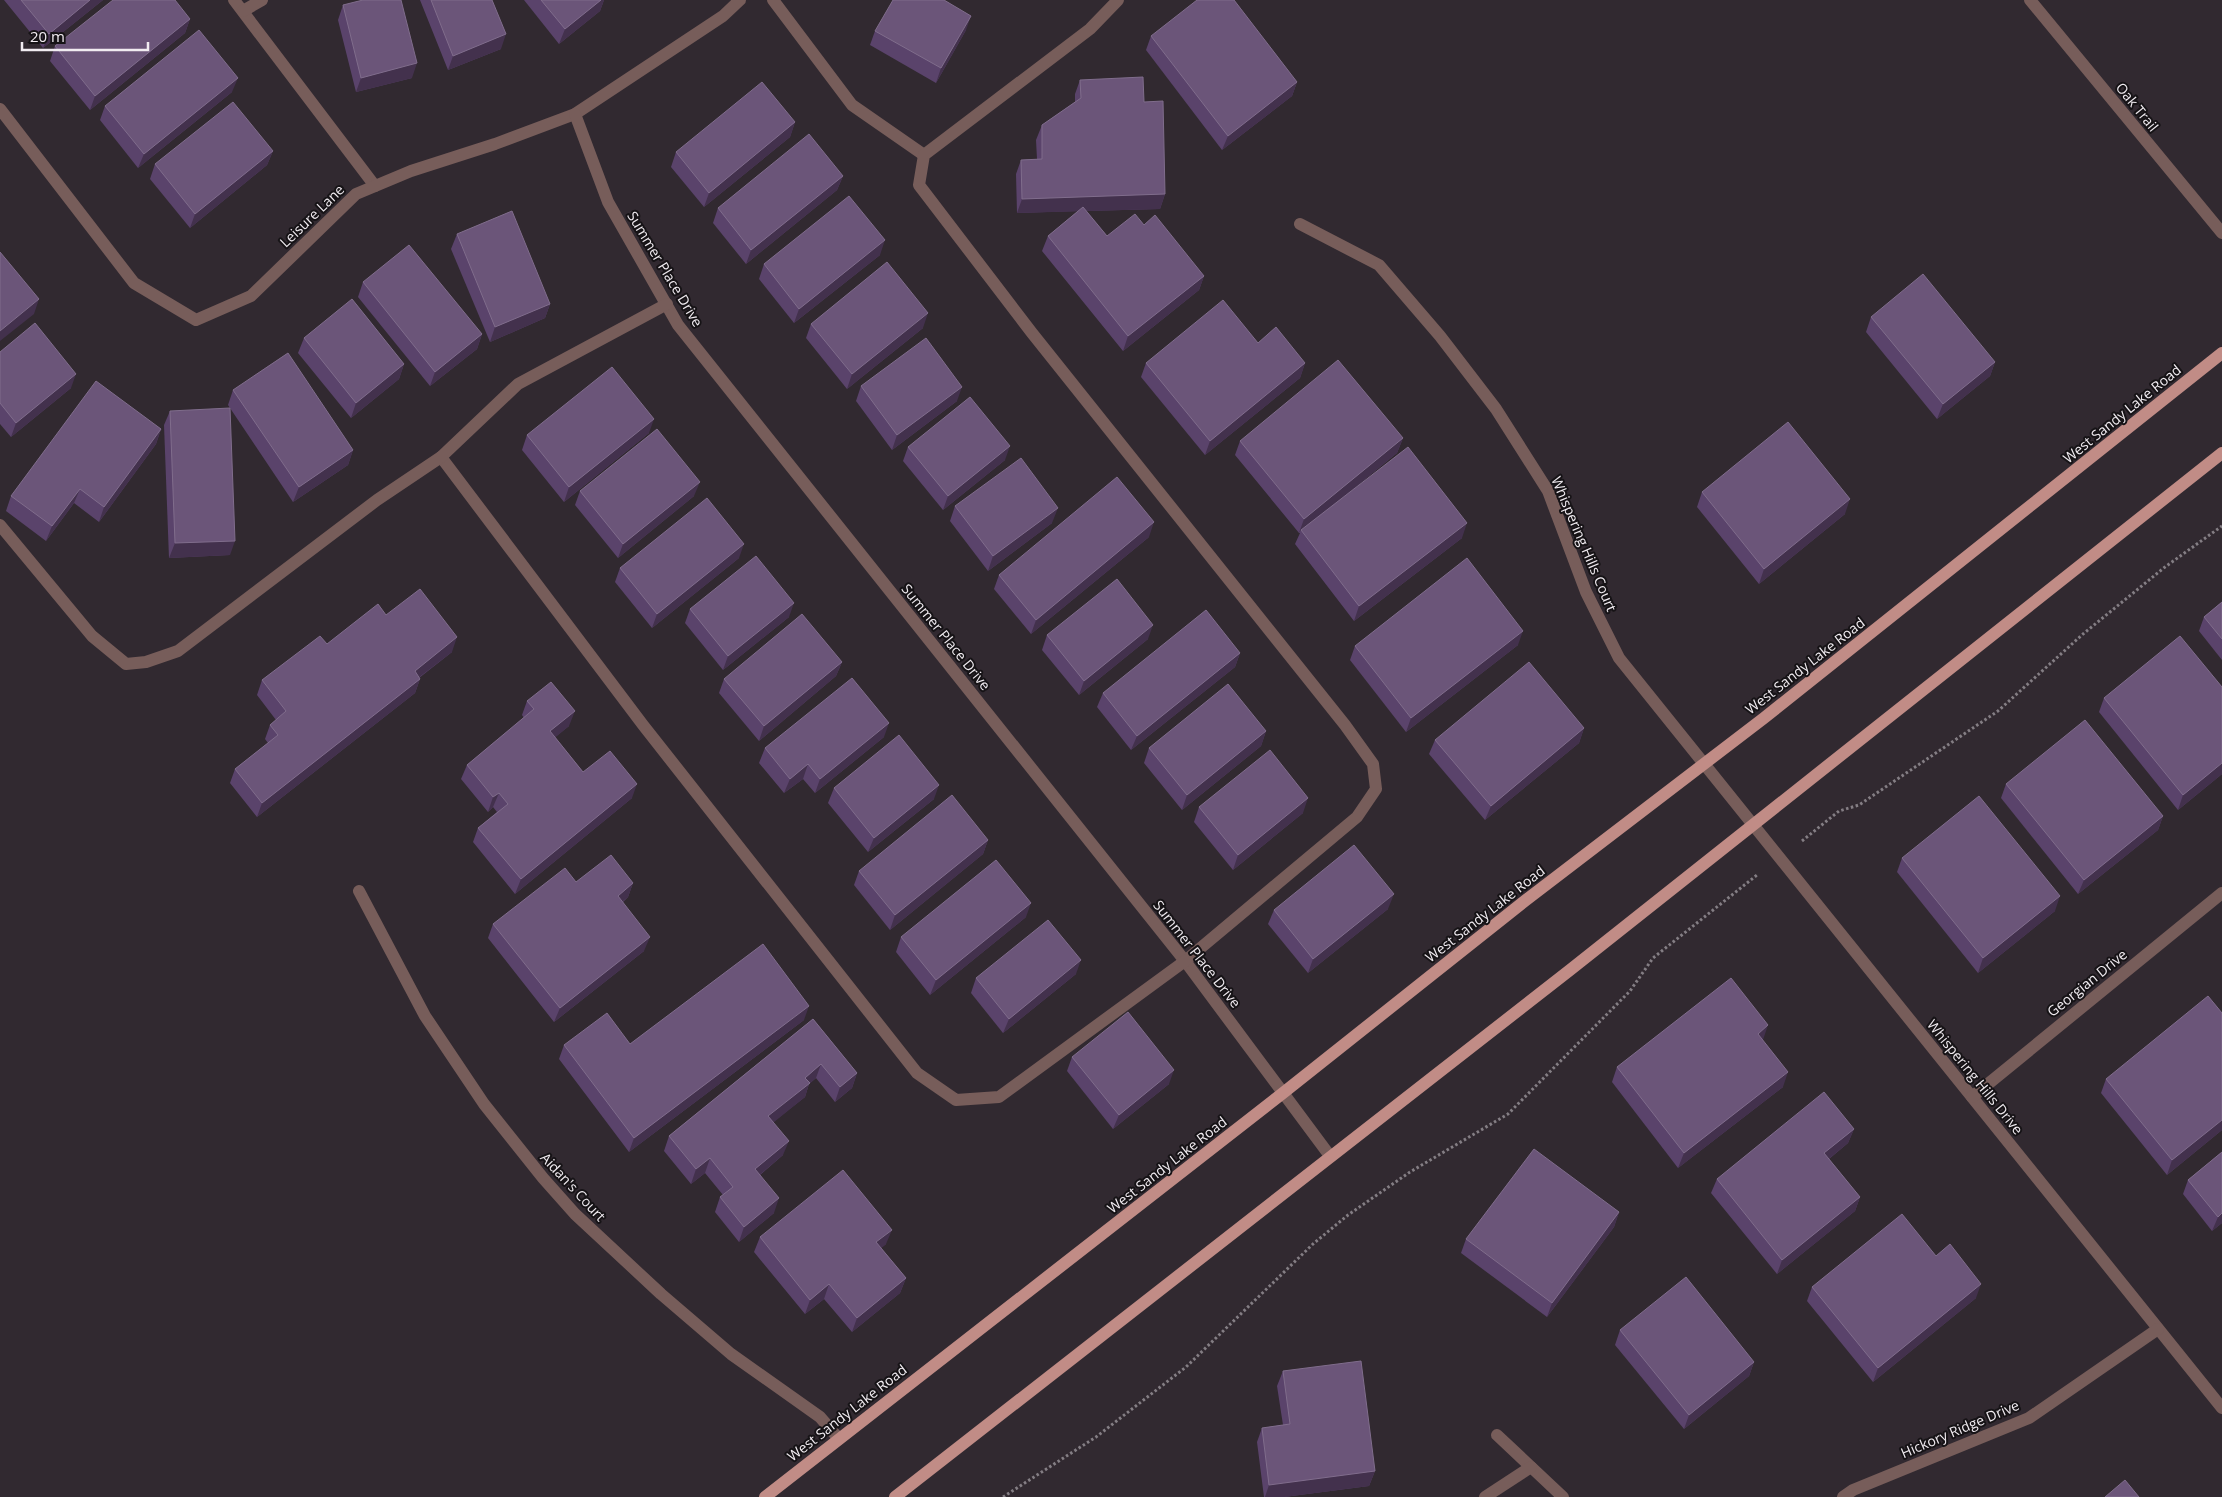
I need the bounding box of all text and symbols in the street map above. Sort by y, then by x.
scale bar [22,20,149,52]
text: 20 m [30,26,65,46]
street label: Oak Trail [2112,78,2163,135]
street label: Leisure Lane [275,180,348,251]
street label: Summer Place Drive [623,207,708,330]
street label: West Sandy Lake Road [2059,360,2185,467]
street label: Whispering Hills Court [1547,473,1622,614]
street label: Summer Place Drive [898,580,995,694]
street label: West Sandy Lake Road [1741,613,1868,718]
street label: West Sandy Lake Road [1421,861,1548,966]
street label: Summer Place Drive [1149,896,1245,1012]
street label: Georgian Drive [2043,944,2131,1021]
street label: Whispering Hills Drive [1923,1015,2028,1138]
street label: West Sandy Lake Road [1103,1112,1230,1217]
street label: Aidan's Court [537,1148,610,1225]
street label: West Sandy Lake Road [783,1360,910,1465]
street label: Hickory Ridge Drive [1898,1395,2022,1462]

